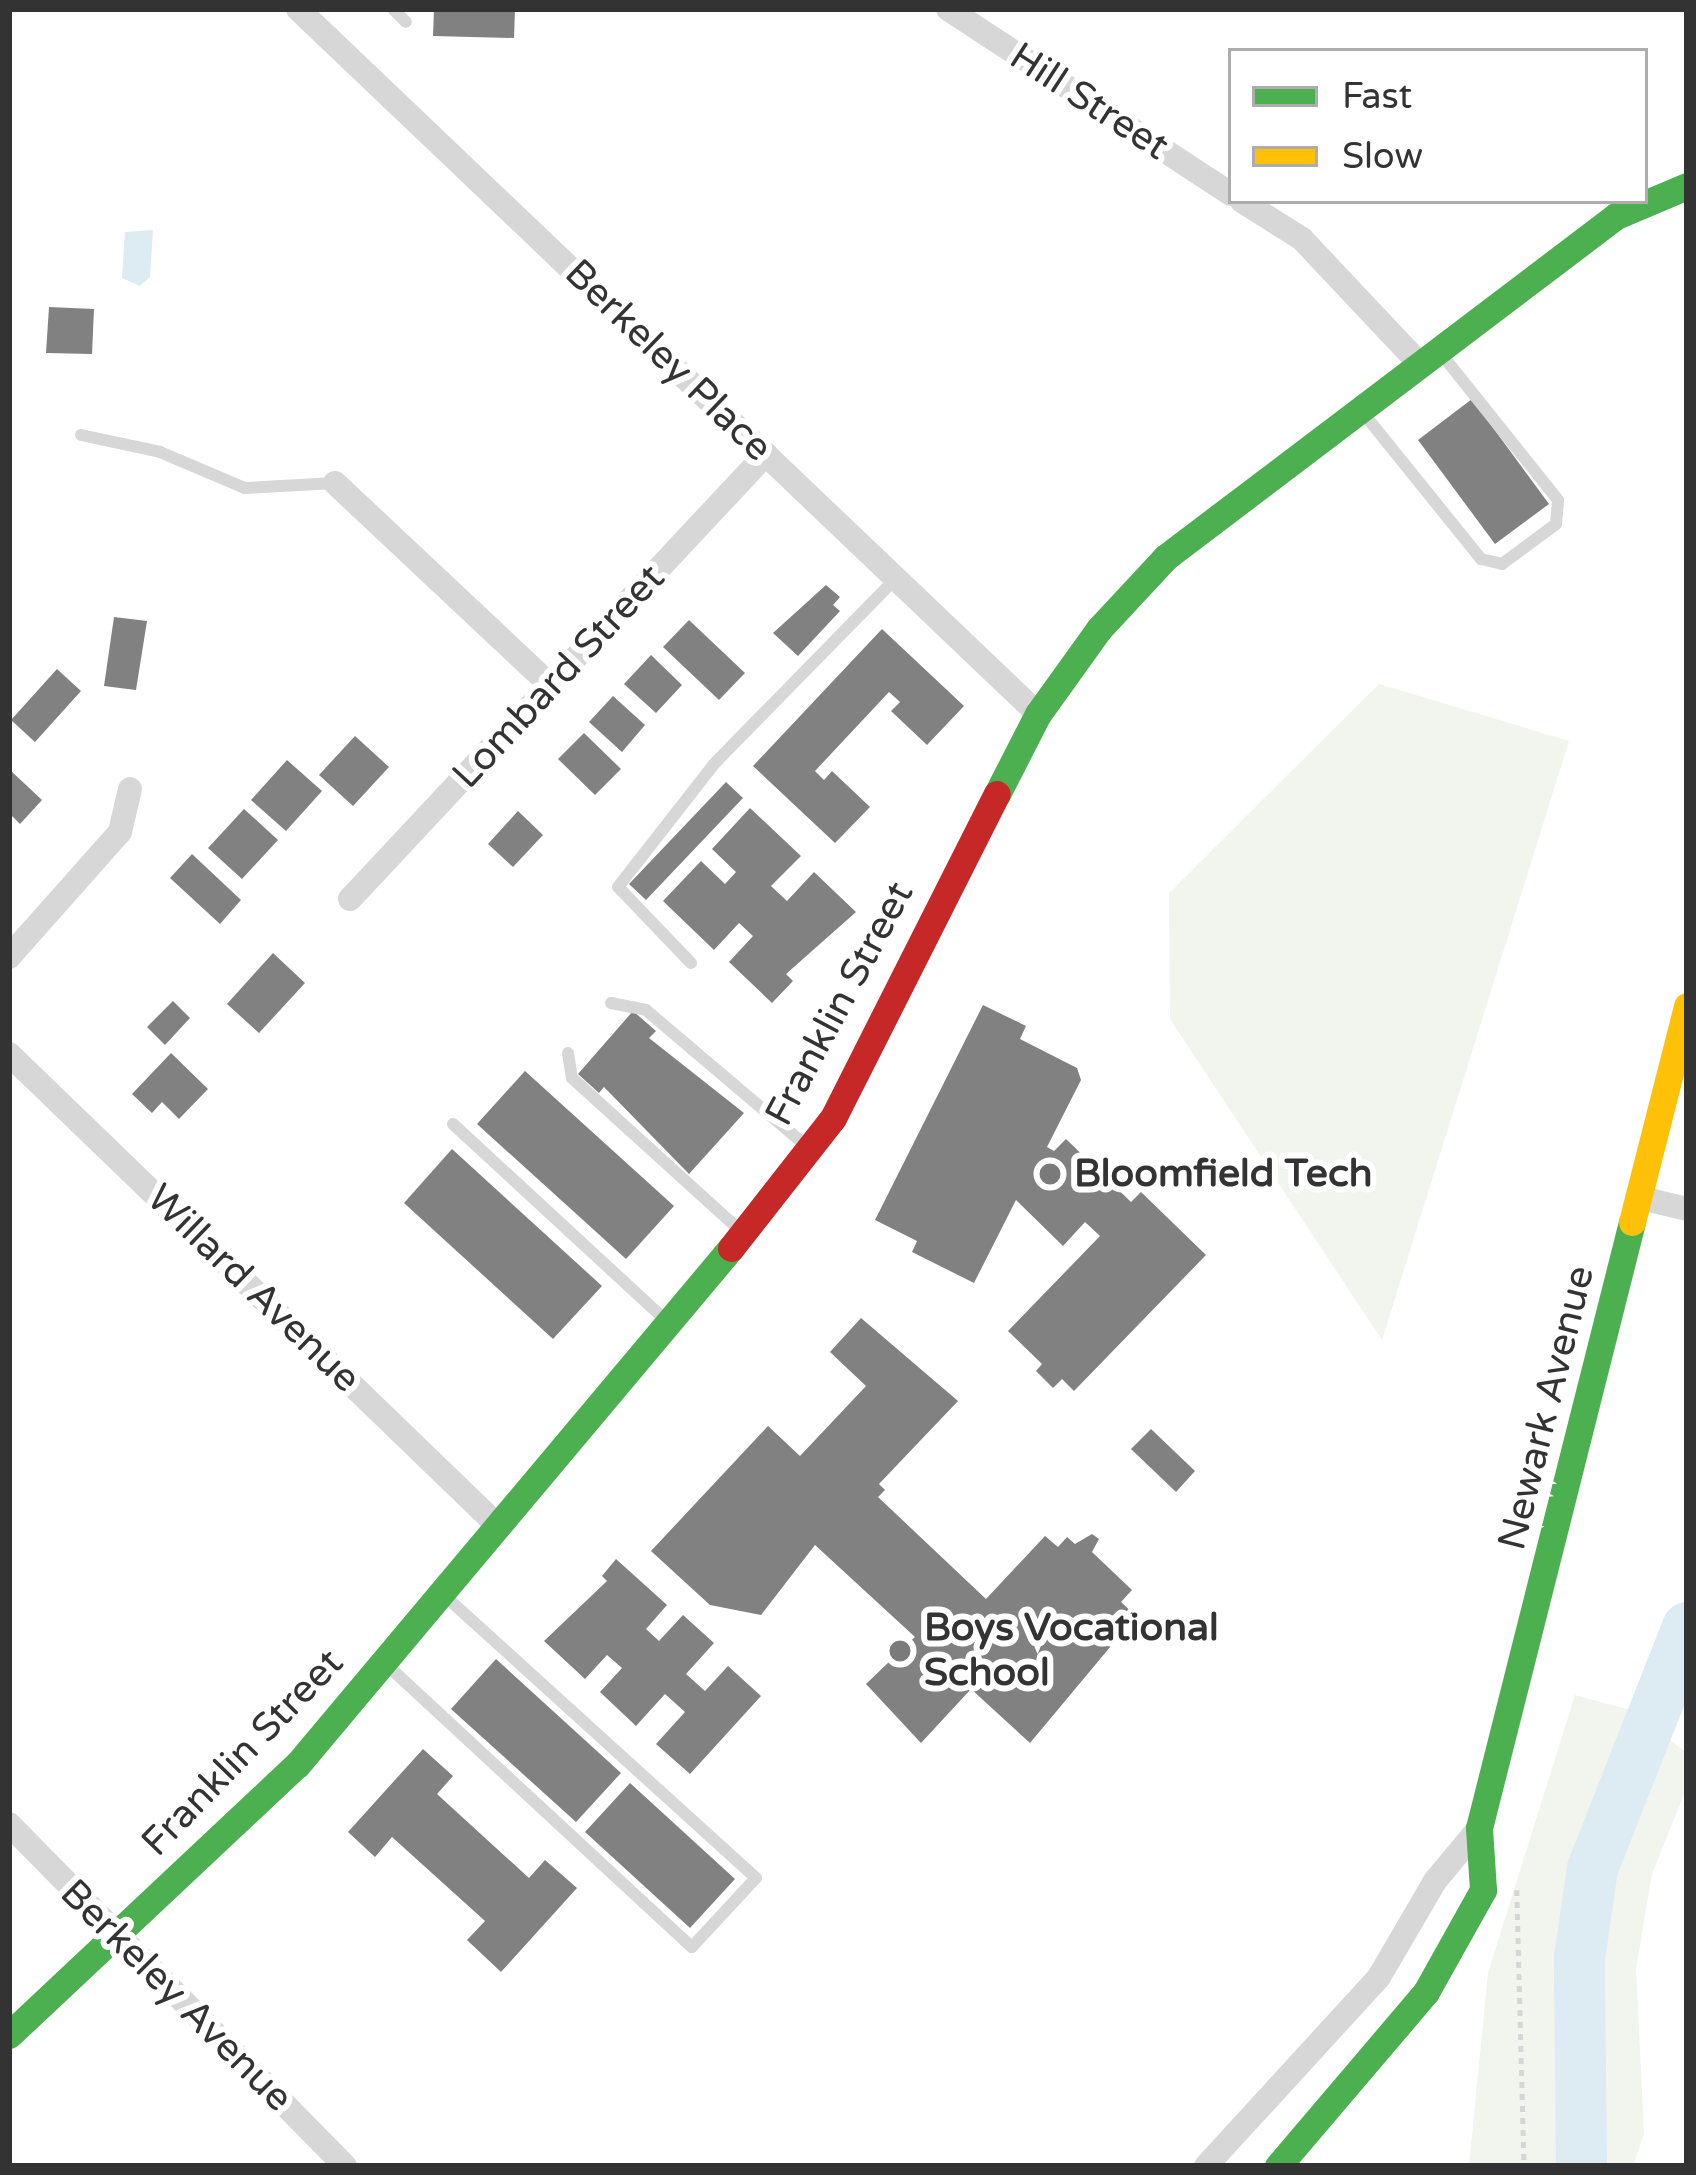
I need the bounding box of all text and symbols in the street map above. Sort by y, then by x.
street label: Hill Street [1001,33,1177,171]
legend [1228,48,1648,204]
text: Fast [1342,75,1412,118]
text: Slow [1342,135,1423,178]
street label: Berkeley Place [555,250,781,472]
street label: Lombard Street [443,555,675,799]
street label: Franklin Street [756,874,924,1134]
place label: Bloomfield Tech [1074,1151,1372,1197]
marker: Bloomfield Tech [1037,1161,1063,1187]
street label: Willard Avenue [136,1175,370,1403]
street label: Newark Avenue [1489,1261,1605,1555]
place label: Boys Vocational School [924,1606,1219,1697]
marker: Boys Vocational School [887,1638,913,1664]
street label: Franklin Street [133,1640,353,1866]
street label: Berkeley Avenue [50,1870,302,2122]

